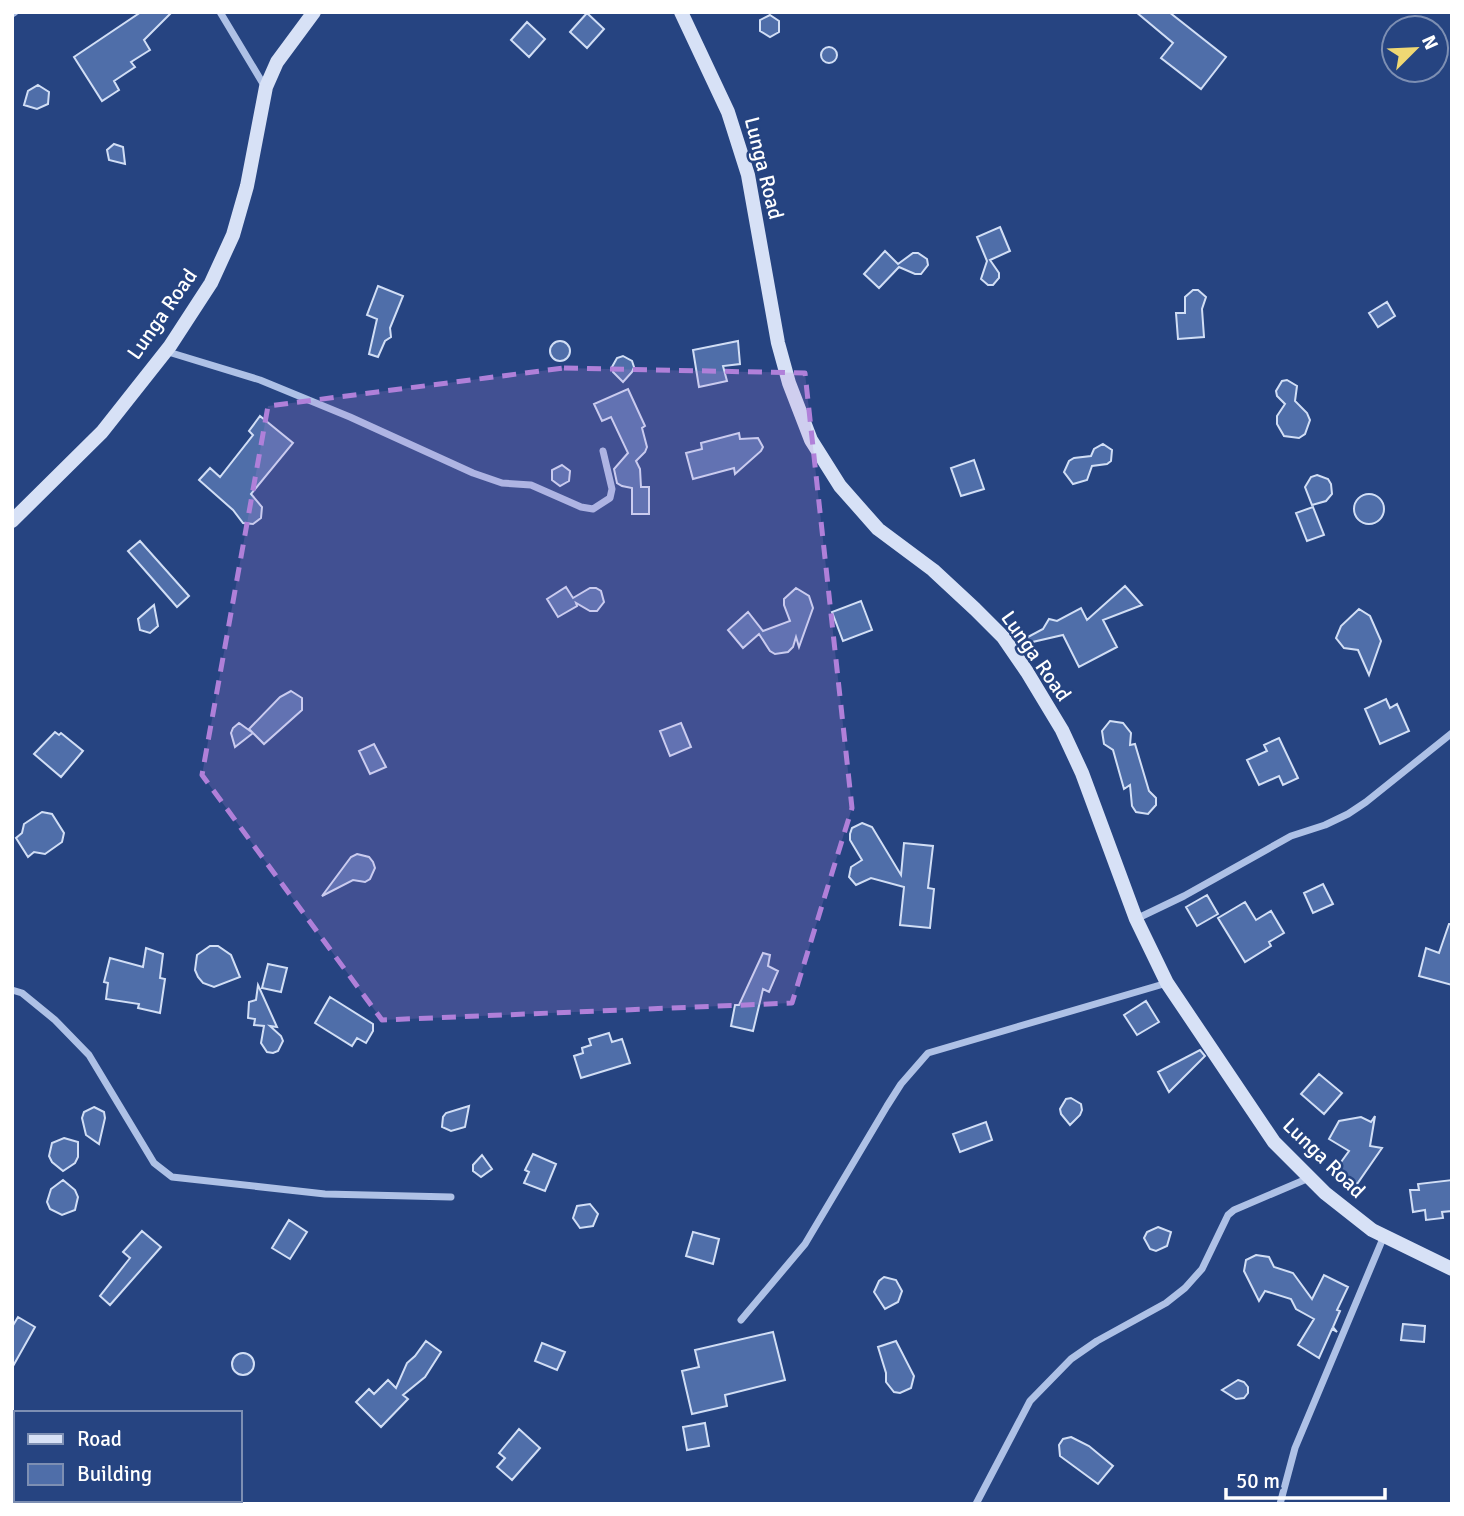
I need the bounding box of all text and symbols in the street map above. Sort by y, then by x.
north arrow [1380,14,1450,84]
text: N [1416,32,1443,53]
street label: Lunga Road [739,114,789,222]
street label: Lunga Road [121,264,203,364]
street label: Lunga Road [995,606,1077,706]
street label: Lunga Road [1277,1112,1371,1204]
legend [14,1411,242,1502]
text: Road [77,1426,122,1452]
scale bar [1226,1456,1385,1500]
text: Building [77,1461,152,1487]
text: 50 m [1236,1468,1280,1494]

